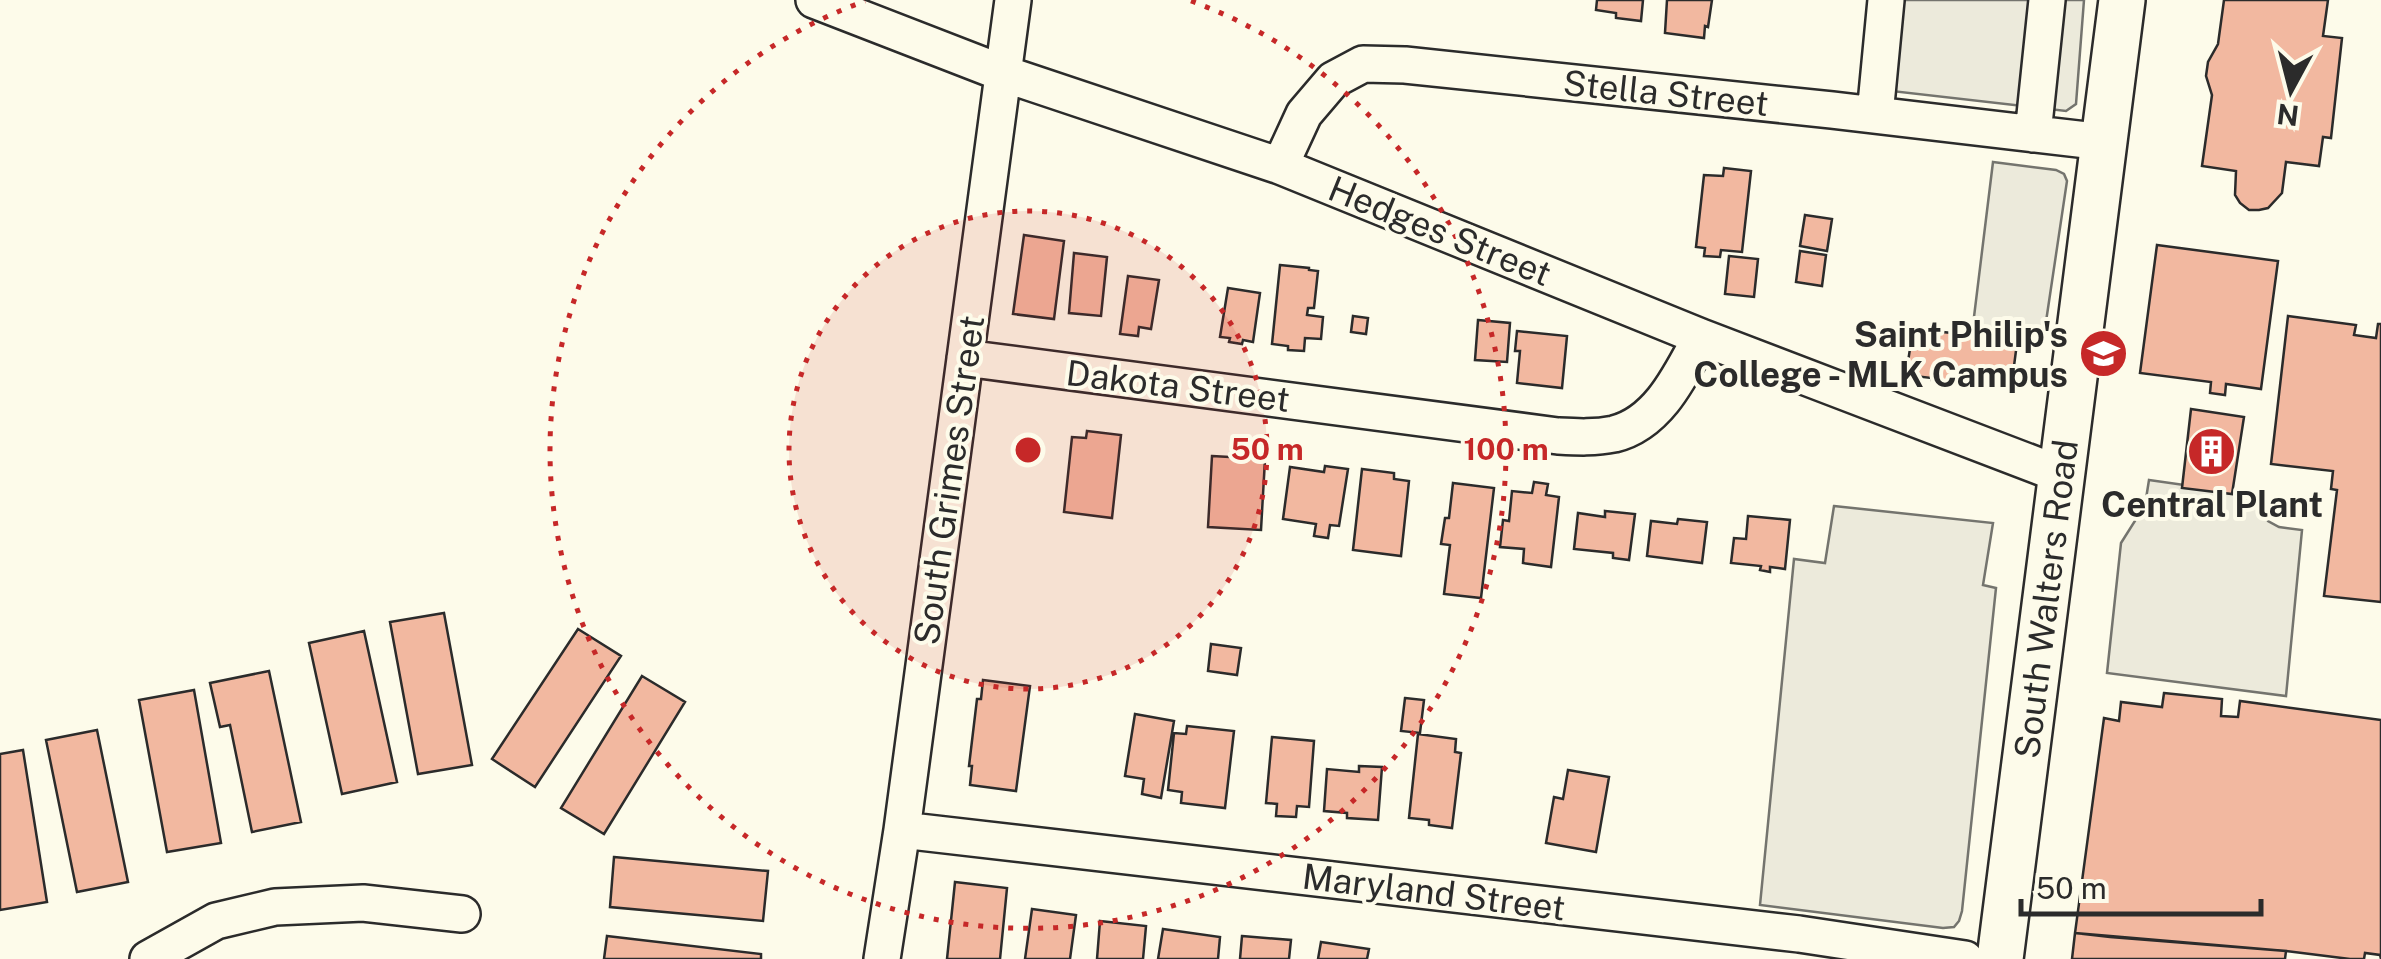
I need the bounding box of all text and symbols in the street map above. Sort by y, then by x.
north arrow [2241,40,2341,140]
street label: Stella Street [1561,62,1771,124]
text: N [2275,98,2301,133]
street label: Hedges Street [1323,168,1557,294]
street label: South Grimes Street [906,313,992,647]
place label: Saint Philip's College - MLK Campus [1693,314,2068,395]
school or university icon: Saint Philip's College - MLK Campus [2077,328,2129,380]
street label: Dakota Street [1064,352,1292,420]
building icon: Central Plant [2186,426,2238,478]
text: 50 m [1230,431,1304,467]
text: 100 m [1463,431,1549,467]
centre of rings [1010,432,1046,468]
street label: South Walters Road [2006,437,2086,761]
place label: Central Plant [2101,484,2323,525]
scale bar [2021,854,2261,916]
street label: Maryland Street [1300,856,1568,928]
text: 50 m [2036,870,2107,906]

